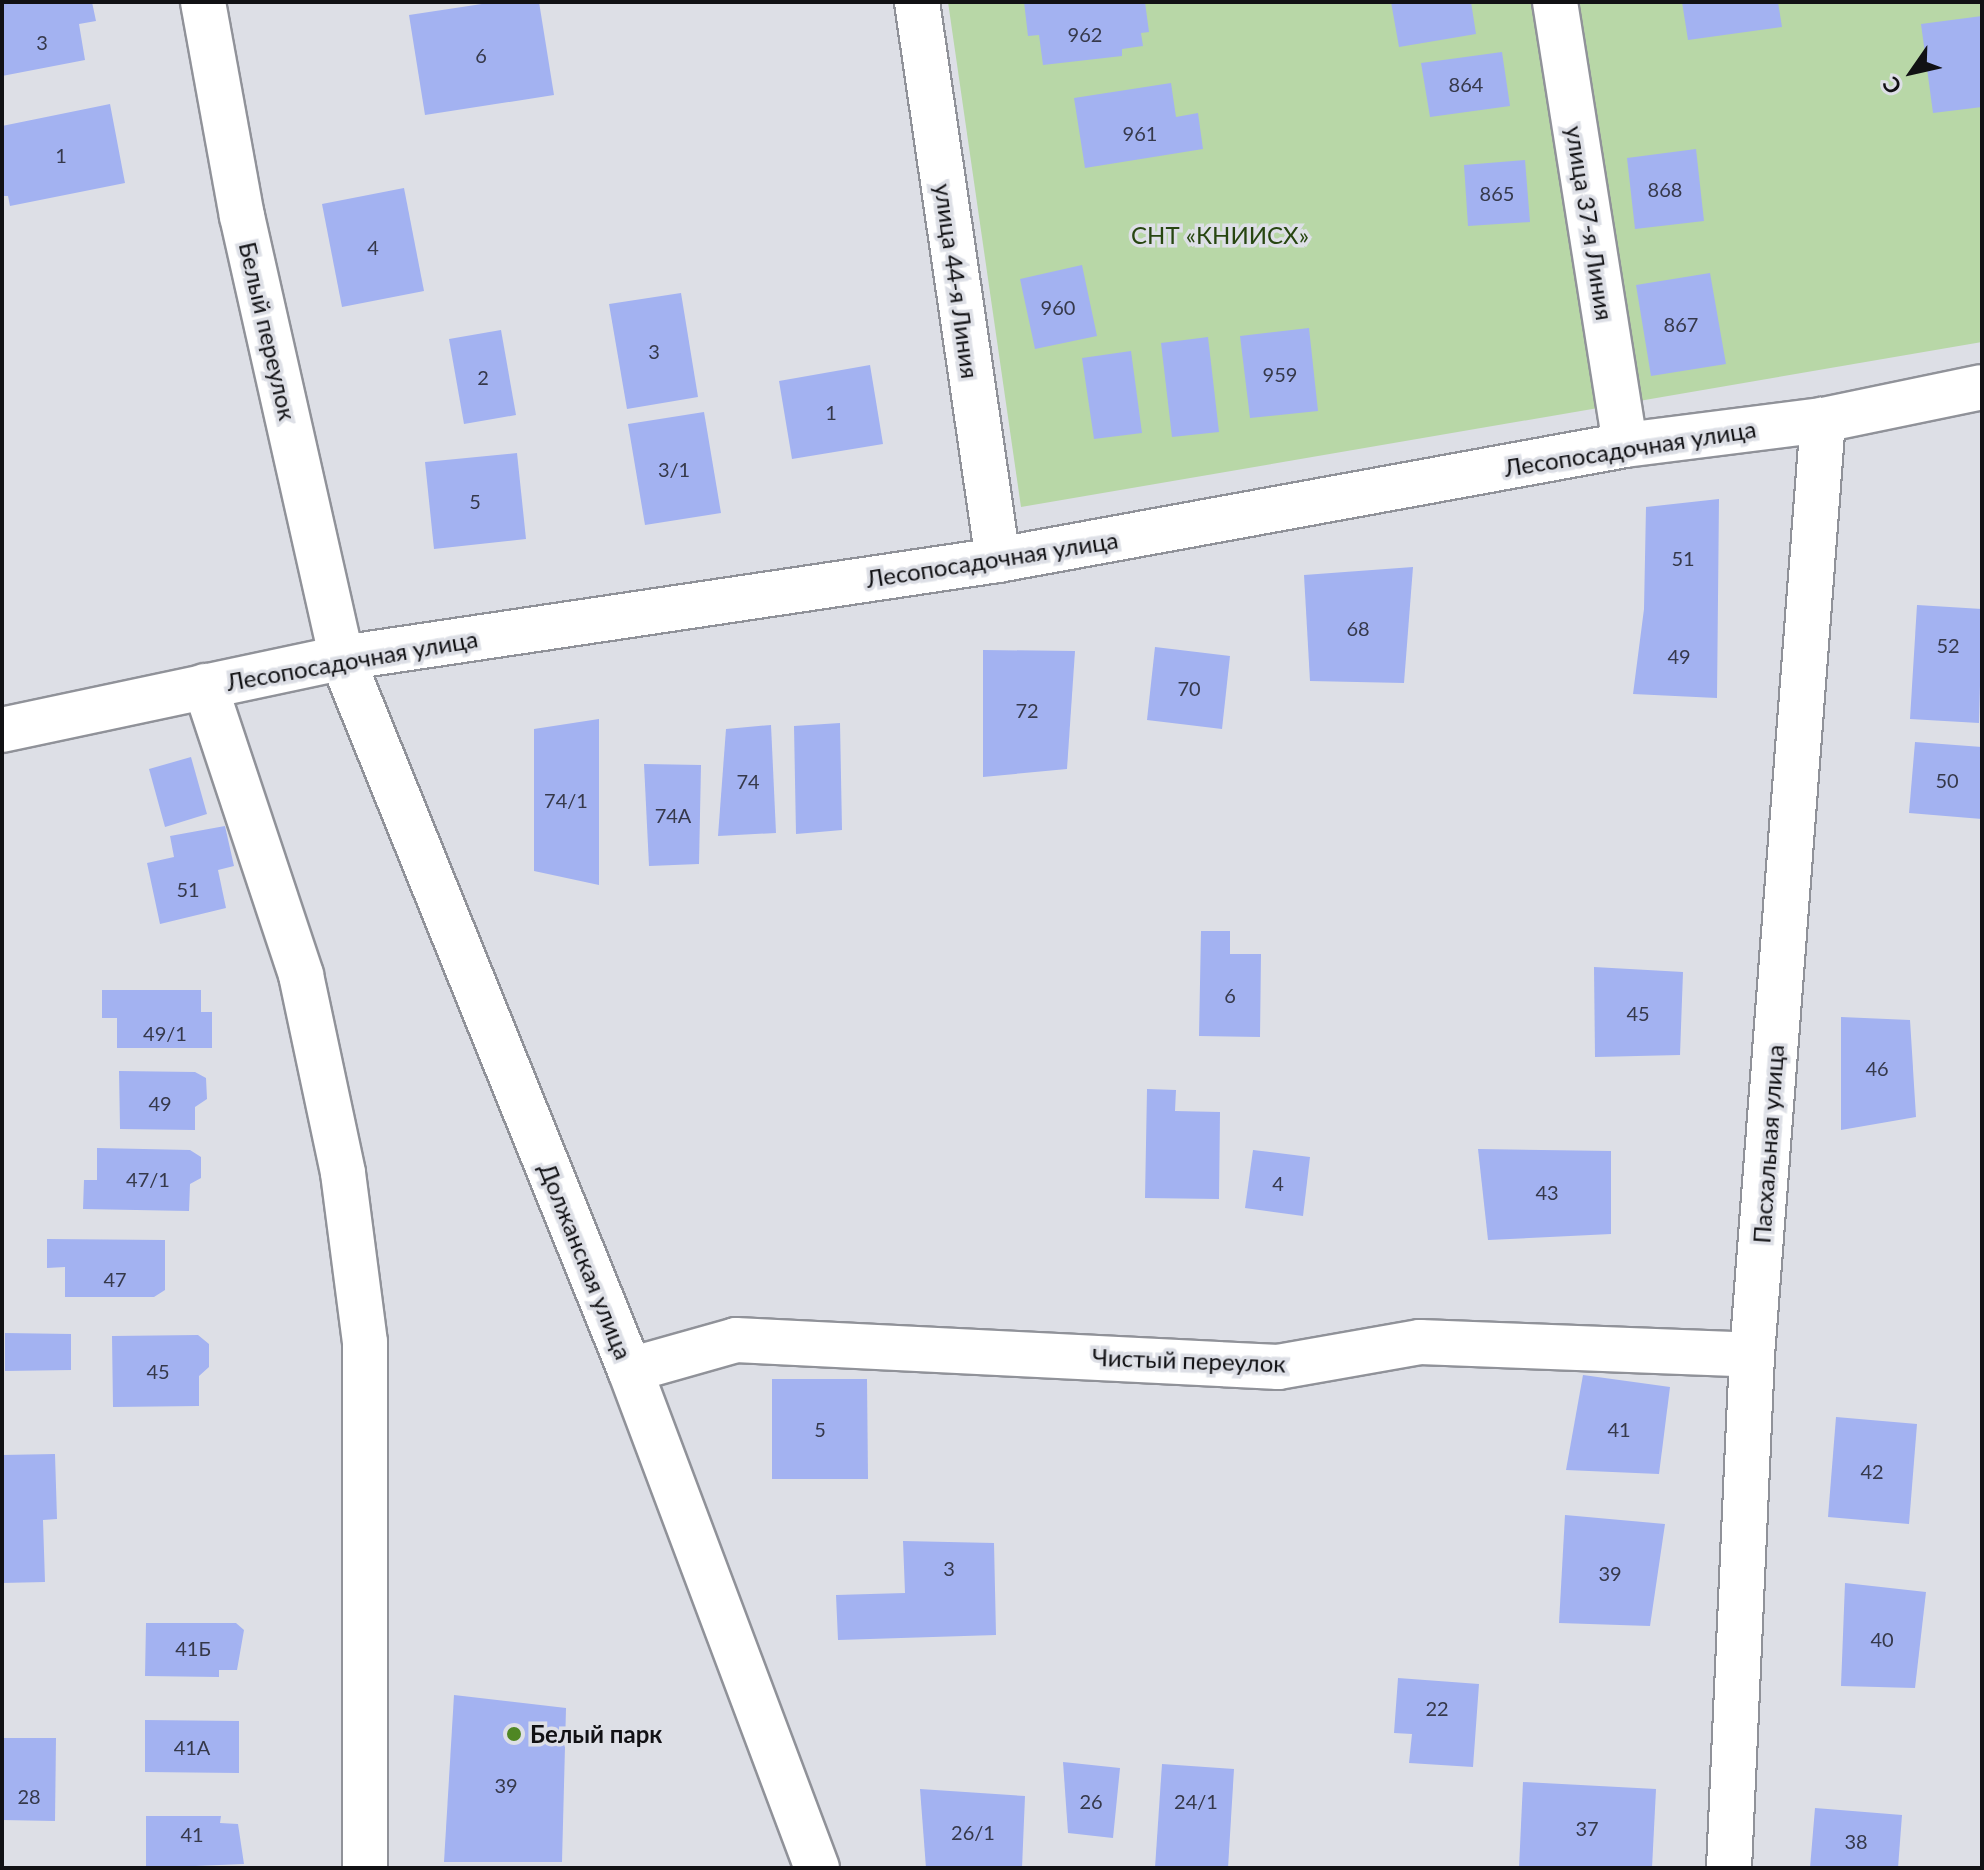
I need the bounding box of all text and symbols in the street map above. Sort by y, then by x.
house number: 962 [1068,22,1102,46]
house number: 3 [36,30,48,54]
north arrow [1872,32,1952,112]
house number: 6 [475,43,487,67]
house number: 864 [1449,72,1483,96]
text: С [1876,72,1907,99]
house number: 961 [1123,121,1157,145]
street label: улица 37-я Линия [1560,124,1620,322]
house number: 1 [55,143,67,167]
house number: 868 [1648,177,1682,201]
house number: 865 [1480,181,1514,205]
street label: улица 44-я Линия [929,182,985,380]
park label: СНТ «КНИИСХ» [1131,221,1309,249]
house number: 4 [367,235,379,259]
street label: Белый переулок [233,239,303,423]
house number: 960 [1041,295,1075,319]
house number: 867 [1664,312,1698,336]
house number: 3 [648,339,660,363]
house number: 959 [1263,362,1297,386]
house number: 2 [477,365,489,389]
house number: 1 [825,400,837,424]
street label: Лесопосадочная улица [1502,414,1758,482]
house number: 3/1 [658,457,690,481]
house number: 5 [469,489,481,513]
street label: Лесопосадочная улица [864,525,1120,593]
house number: 51 [1671,546,1695,570]
house number: 68 [1346,616,1370,640]
street label: Лесопосадочная улица [224,624,480,696]
house number: 52 [1936,633,1960,657]
house number: 49 [1667,644,1691,668]
house number: 70 [1177,676,1201,700]
house number: 72 [1015,698,1039,722]
house number: 50 [1935,768,1959,792]
house number: 74 [736,769,760,793]
house number: 74/1 [544,788,588,812]
house number: 74А [655,803,691,827]
house number: 51 [176,877,200,901]
house number: 6 [1224,983,1236,1007]
house number: 45 [1626,1001,1650,1025]
house number: 49/1 [143,1021,187,1045]
street label: Пасхальная улица [1747,1044,1789,1244]
house number: 46 [1865,1056,1889,1080]
house number: 49 [148,1091,172,1115]
street label: Должанская улица [533,1159,639,1363]
house number: 47/1 [126,1167,170,1191]
house number: 4 [1272,1171,1284,1195]
house number: 43 [1535,1180,1559,1204]
house number: 47 [103,1267,127,1291]
street label: Чистый переулок [1092,1342,1286,1378]
house number: 45 [146,1359,170,1383]
house number: 5 [814,1417,826,1441]
house number: 41 [1607,1417,1631,1441]
house number: 42 [1860,1459,1884,1483]
house number: 3 [943,1556,955,1580]
house number: 39 [1598,1561,1622,1585]
house number: 40 [1870,1627,1894,1651]
house number: 41Б [175,1636,211,1660]
house number: 22 [1425,1696,1449,1720]
place label: Белый парк [530,1720,662,1748]
marker: Белый парк [505,1725,523,1743]
house number: 41А [174,1735,210,1759]
house number: 39 [494,1773,518,1797]
house number: 28 [17,1784,41,1808]
house number: 26 [1079,1789,1103,1813]
house number: 24/1 [1174,1789,1218,1813]
house number: 37 [1575,1816,1599,1840]
house number: 26/1 [951,1820,995,1844]
house number: 41 [180,1822,204,1846]
house number: 38 [1844,1829,1868,1853]

